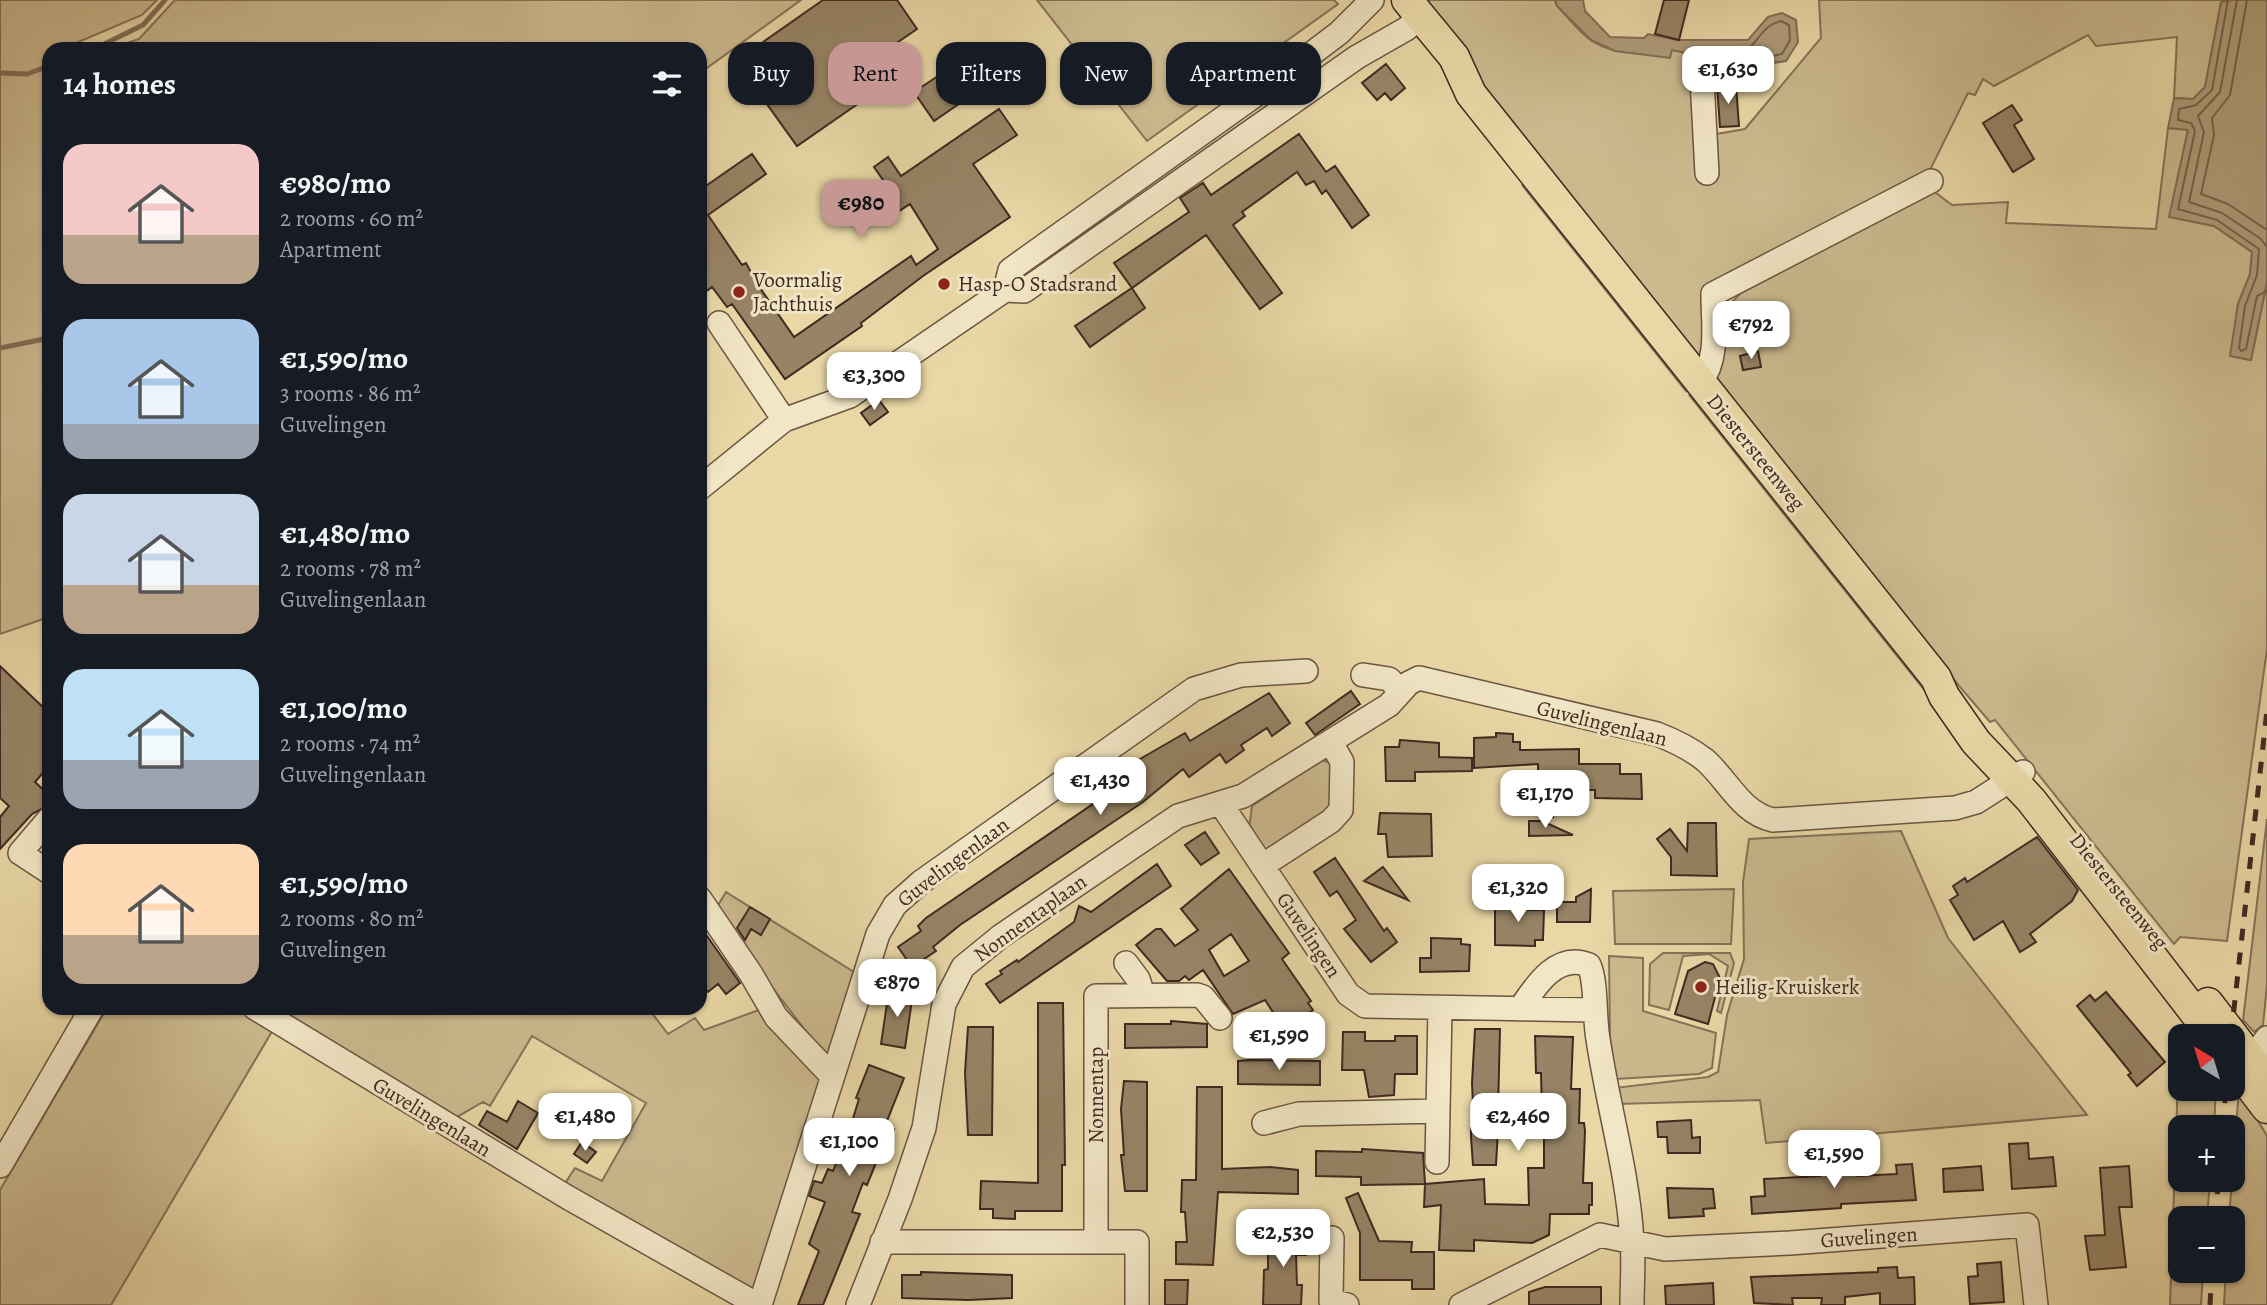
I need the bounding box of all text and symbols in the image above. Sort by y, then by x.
chip: Buy [728,42,814,105]
chip: Rent [828,42,922,105]
chip: Filters [936,42,1046,105]
chip: New [1060,42,1152,105]
chip: Apartment [1166,42,1321,105]
pin: €1,630 [1671,46,1785,106]
text: €1,630 [1698,53,1758,84]
text: 14 homes [63,64,176,104]
icon: filters [648,65,686,103]
text: €980/mo [280,163,391,203]
icon: home [119,172,203,256]
pin: €980 [820,180,902,240]
text: €980 [838,187,884,218]
text: 2 rooms · 60 m² [280,203,423,234]
text: Apartment [280,234,382,265]
place label: Voormalig Jachthuis [752,266,842,318]
place label: Hasp-O Stadsrand [958,270,1118,298]
marker: Hasp-O Stadsrand [936,276,952,292]
marker: Voormalig Jachthuis [731,284,747,300]
pin: €792 [1710,302,1792,361]
text: €792 [1729,308,1773,339]
text: €1,590/mo [280,338,408,378]
icon: home [119,347,203,431]
pin: €3,300 [817,352,931,412]
text: €3,300 [843,359,905,390]
text: 3 rooms · 86 m² [280,378,421,409]
street label: Diestersteenweg [1700,388,1812,517]
text: Guvelingen [280,409,387,440]
text: €1,480/mo [280,513,410,553]
icon: home [119,522,203,606]
text: 2 rooms · 78 m² [280,553,421,584]
text: Guvelingenlaan [280,584,426,615]
text: €1,100/mo [280,688,407,728]
street label: Guvelingenlaan [1534,693,1670,753]
icon: home [119,697,203,781]
text: 2 rooms · 74 m² [280,728,420,759]
pin: €1,430 [1043,758,1157,817]
text: Guvelingenlaan [280,759,426,790]
text: €1,430 [1070,764,1130,795]
pin: €1,170 [1488,770,1602,830]
text: €1,170 [1516,777,1574,808]
street label: Guvelingenlaan [891,811,1015,913]
street label: Diestersteenweg [2063,827,2175,956]
text: €1,590/mo [280,863,408,903]
pin: €1,320 [1461,864,1575,924]
street label: Nonnentaplaan [968,868,1092,968]
text: €1,320 [1488,871,1548,902]
icon: home [119,872,203,956]
street label: Guvelingen [1270,887,1348,983]
text: 2 rooms · 80 m² [280,903,424,934]
text: Guvelingen [280,934,387,965]
pin: €870 [856,960,938,1019]
text: €870 [874,966,920,997]
place label: Heilig-Kruiskerk [1715,973,1860,1001]
marker: Heilig-Kruiskerk [1693,979,1709,995]
pin: €1,590 [1222,1012,1336,1072]
text: €1,590 [1249,1019,1309,1050]
north arrow [2168,1024,2245,1101]
map controls [2168,1024,2245,1283]
street label: Nonnentap [1082,1047,1110,1143]
street label: Guvelingenlaan [368,1071,496,1163]
pin: €1,480 [528,1094,642,1153]
pin: €2,460 [1461,1094,1575,1153]
text: €1,480 [554,1100,616,1131]
text: €2,460 [1486,1100,1550,1131]
button: + [2168,1115,2245,1192]
pin: €1,100 [792,1118,906,1178]
text: €1,100 [820,1125,879,1156]
pin: €1,590 [1777,1130,1891,1190]
text: €1,590 [1804,1137,1864,1168]
button: − [2168,1206,2245,1283]
pin: €2,530 [1226,1210,1340,1269]
text: €2,530 [1252,1216,1314,1247]
street label: Guvelingen [1819,1220,1919,1254]

